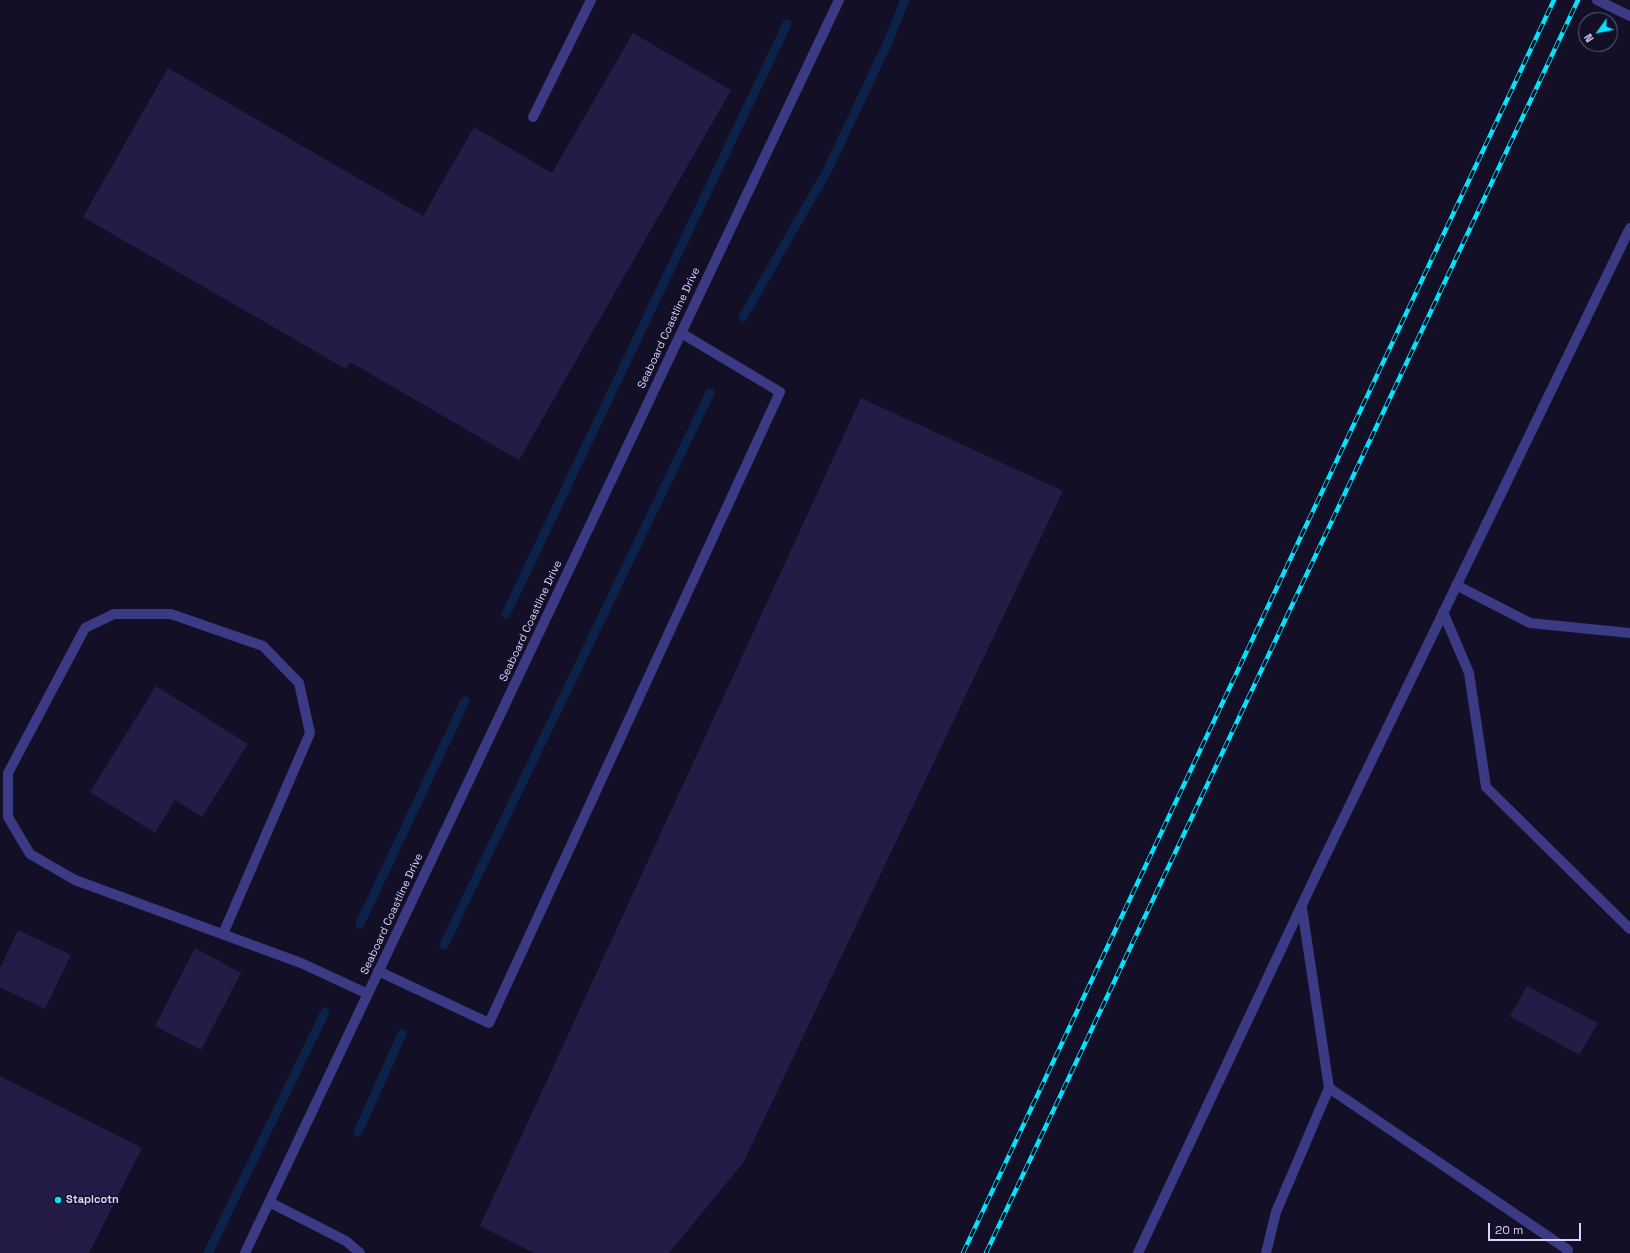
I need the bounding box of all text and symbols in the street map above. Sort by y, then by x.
north arrow [1578,12,1618,52]
text: N [1581,31,1597,45]
street label: Seaboard Coastline Drive [635,265,703,391]
street label: Seaboard Coastline Drive [497,558,565,684]
street label: Seaboard Coastline Drive [358,851,426,977]
place label: Staplcotn [66,1193,119,1207]
marker: Staplcotn [53,1195,63,1205]
scale bar [1490,1215,1583,1241]
text: 20 m [1495,1222,1523,1238]

